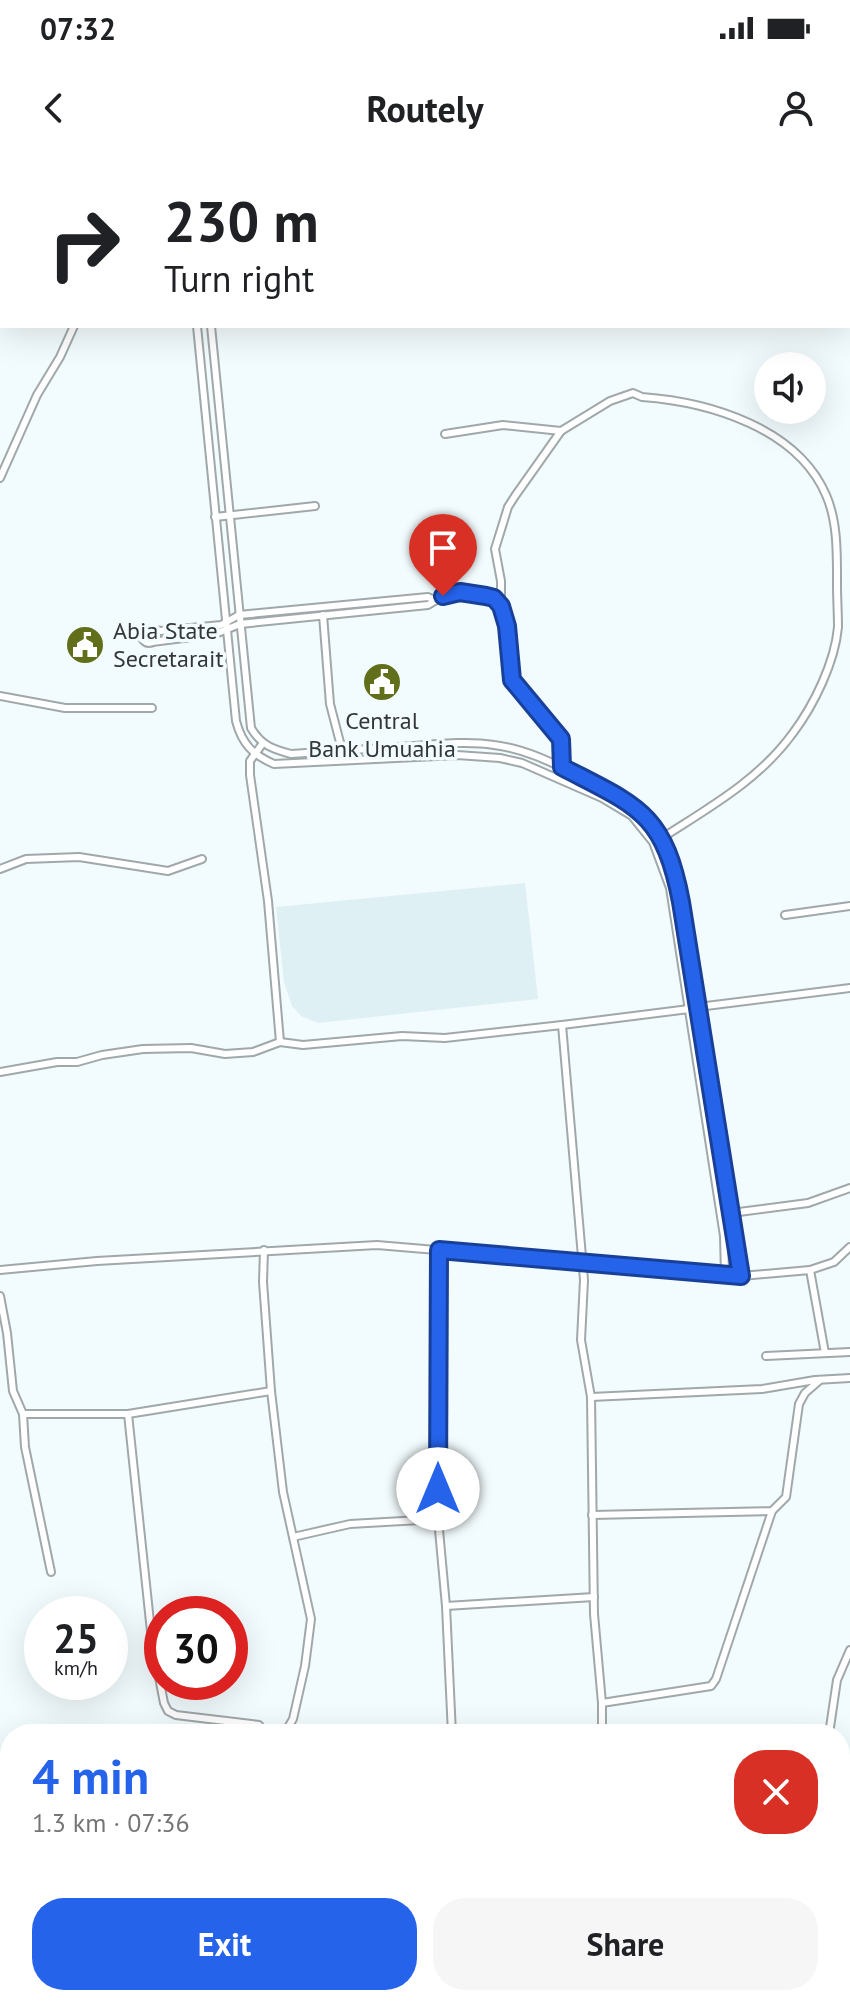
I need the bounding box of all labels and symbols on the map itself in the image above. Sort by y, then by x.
pin [409,514,477,596]
place label: Abia State Secretarait [113,615,224,674]
public building icon: Abia State Secretarait [64,624,106,666]
public building icon: Central Bank Umuahia [361,661,403,703]
place label: Central Bank Umuahia [308,705,456,764]
position arrow [396,1447,480,1531]
speed limit sign: 30 [144,1596,248,1700]

